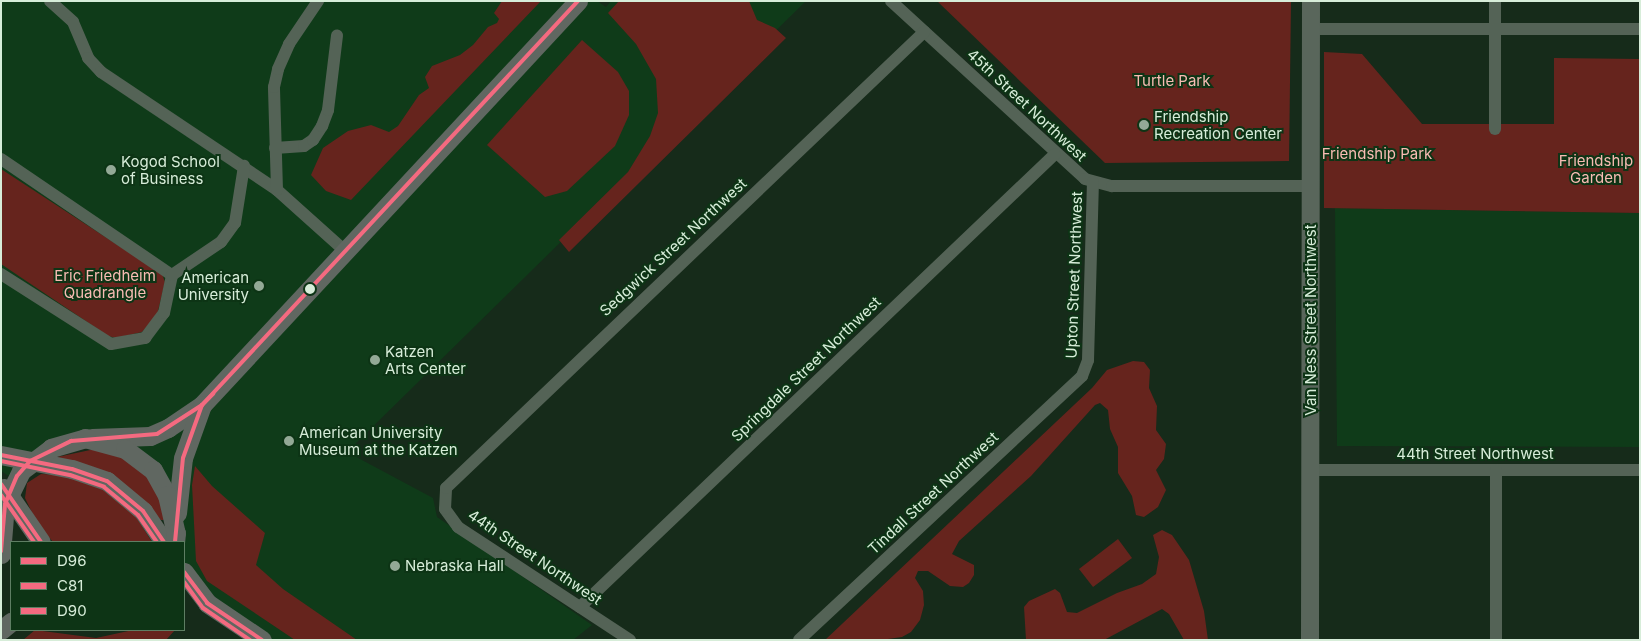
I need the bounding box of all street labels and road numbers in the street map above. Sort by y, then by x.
street label: 45th Street Northwest [963,45,1091,165]
street label: Sedgwick Street Northwest [596,174,750,320]
street label: Upton Street Northwest [1062,191,1086,359]
street label: Van Ness Street Northwest [1302,224,1320,416]
street label: Springdale Street Northwest [728,293,884,445]
street label: Tindall Street Northwest [864,428,1002,558]
street label: 44th Street Northwest [1396,445,1554,463]
street label: 44th Street Northwest [465,506,605,608]

